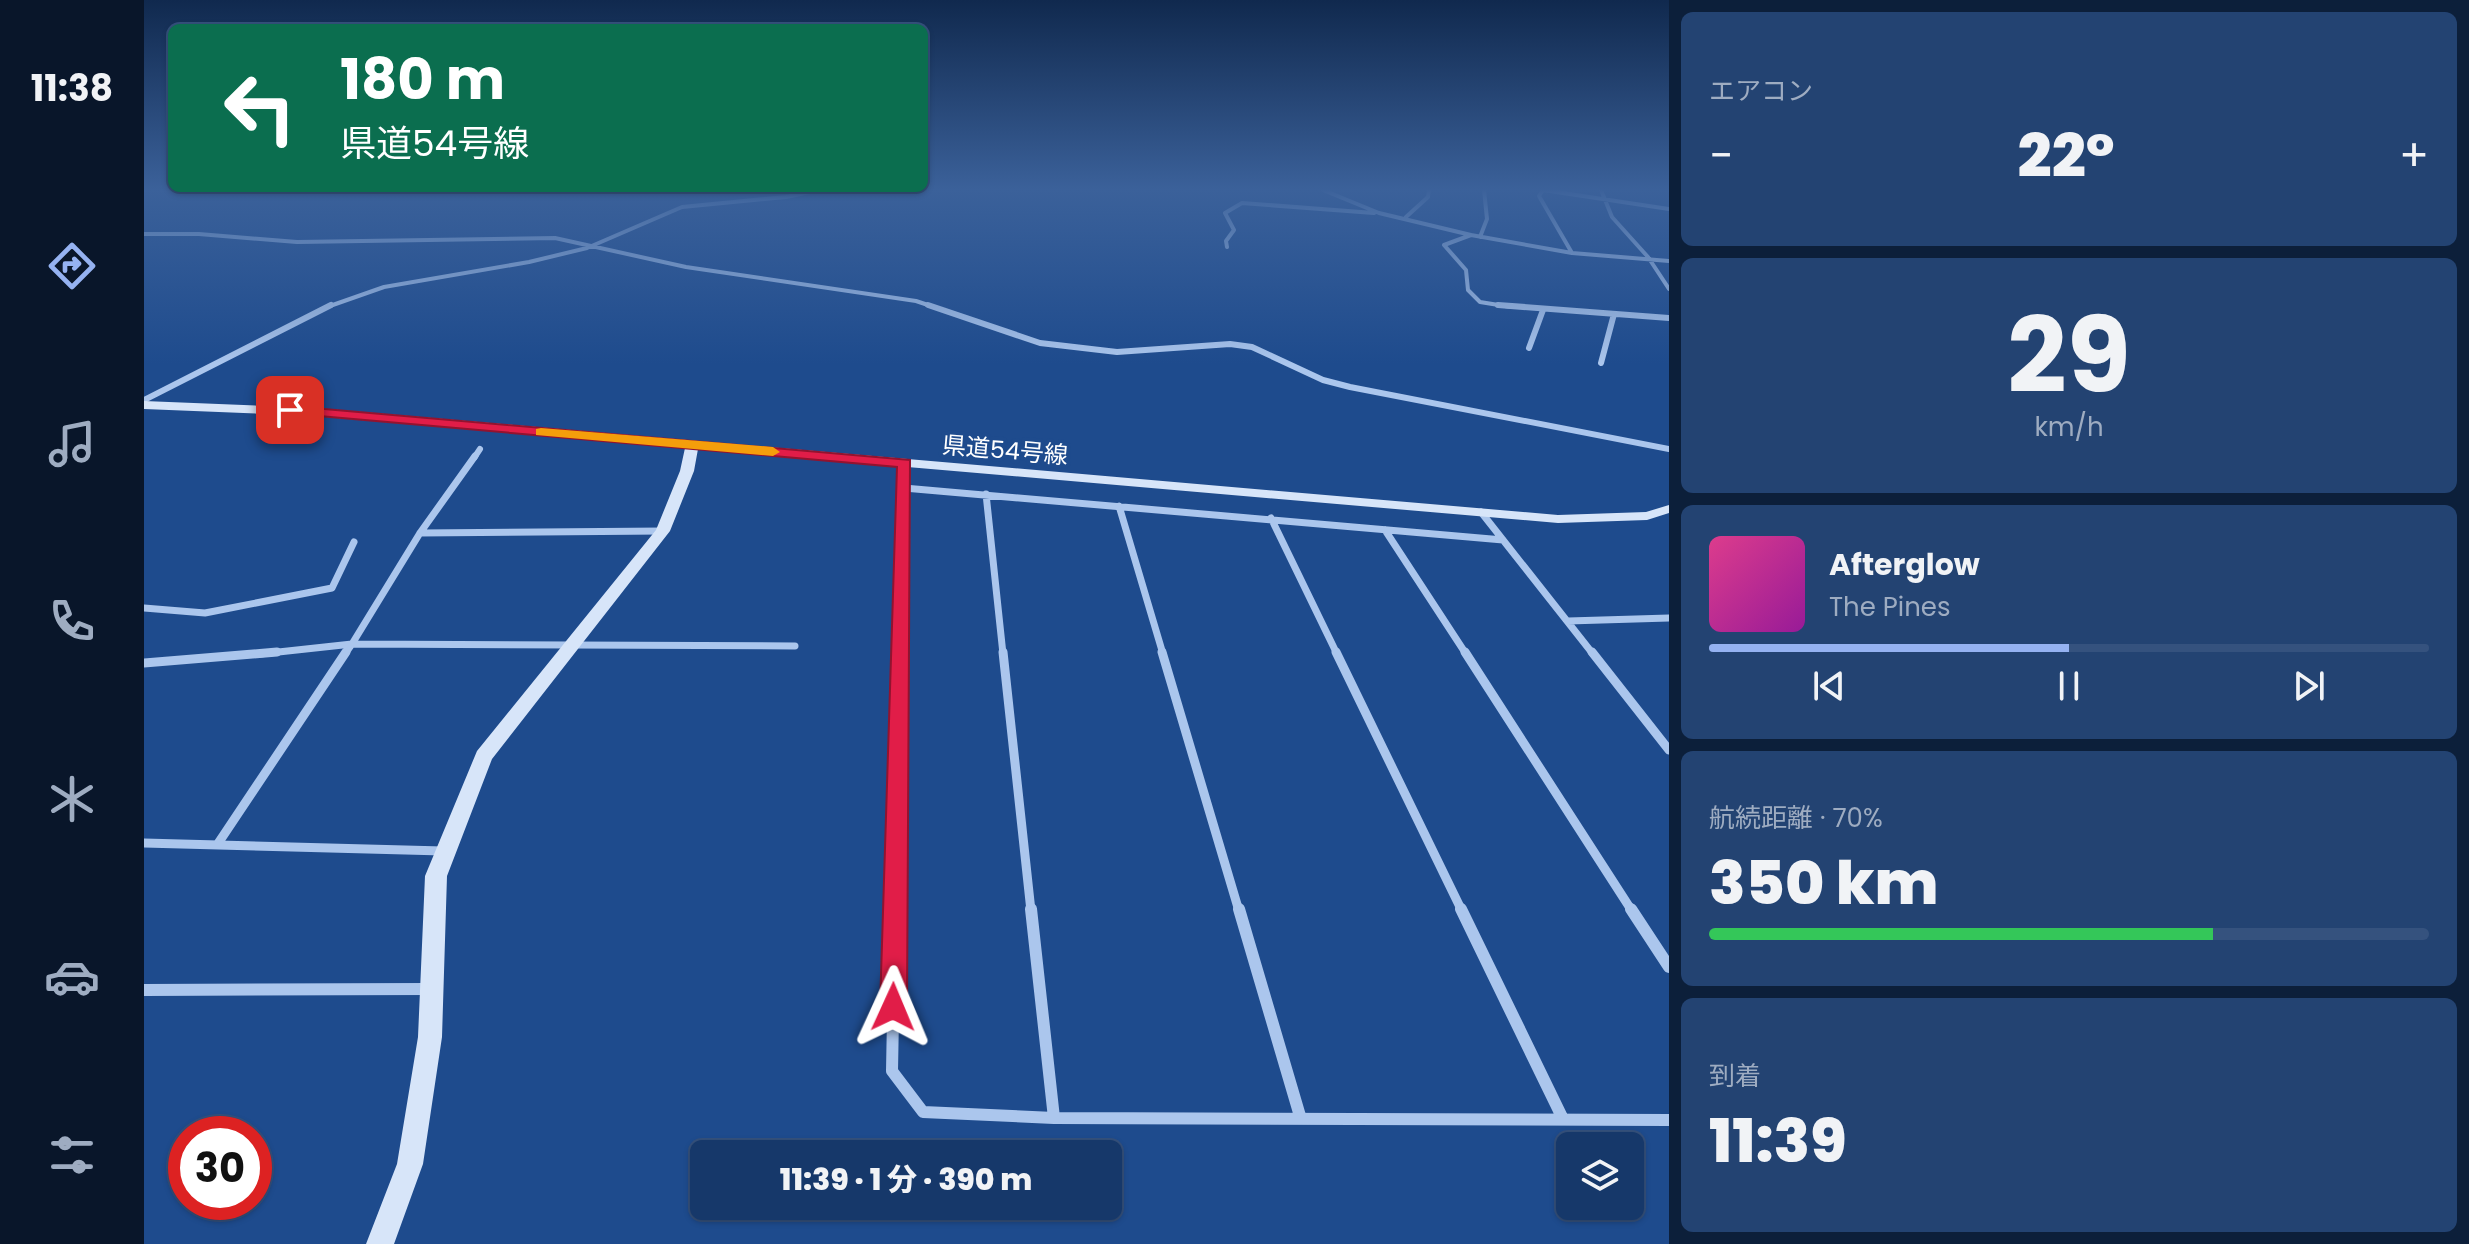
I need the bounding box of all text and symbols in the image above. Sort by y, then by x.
text: 180 m [340,40,505,119]
icon: left [208,56,312,160]
text: 11:38 [31,63,113,114]
text: エアコン [1709,73,1813,109]
text: 22° [2018,114,2115,198]
text: 県道54号線 [340,118,529,169]
text: − [1709,125,1733,186]
text: + [2399,125,2429,186]
icon: directions [44,238,100,294]
text: 29 [2007,283,2131,428]
pin [256,376,324,444]
icon: arrive [268,388,312,432]
text: km/h [2034,409,2104,445]
icon: music [44,416,100,472]
street label: 県道54号線 [941,428,1069,472]
text: Afterglow [1829,543,1980,586]
text: The Pines [1829,589,1951,625]
icon: phone [44,593,100,649]
icon: previous [1807,664,1851,708]
icon: pause [2047,664,2091,708]
icon: next [2287,664,2331,708]
icon: climate [44,771,100,827]
text: 航続距離 · 70% [1709,800,1883,836]
text: 350 km [1709,841,1939,925]
icon: car [44,949,100,1005]
position arrow [851,965,935,1049]
text: 到着 [1709,1058,1761,1094]
text: 11:39 [1709,1099,1847,1183]
speed limit sign: 30 [168,1116,272,1220]
icon: filters [44,1127,100,1183]
map controls [1556,1132,1644,1220]
button: layers [1556,1132,1644,1220]
text: 11:39 · 1 分 · 390 m [780,1158,1032,1201]

